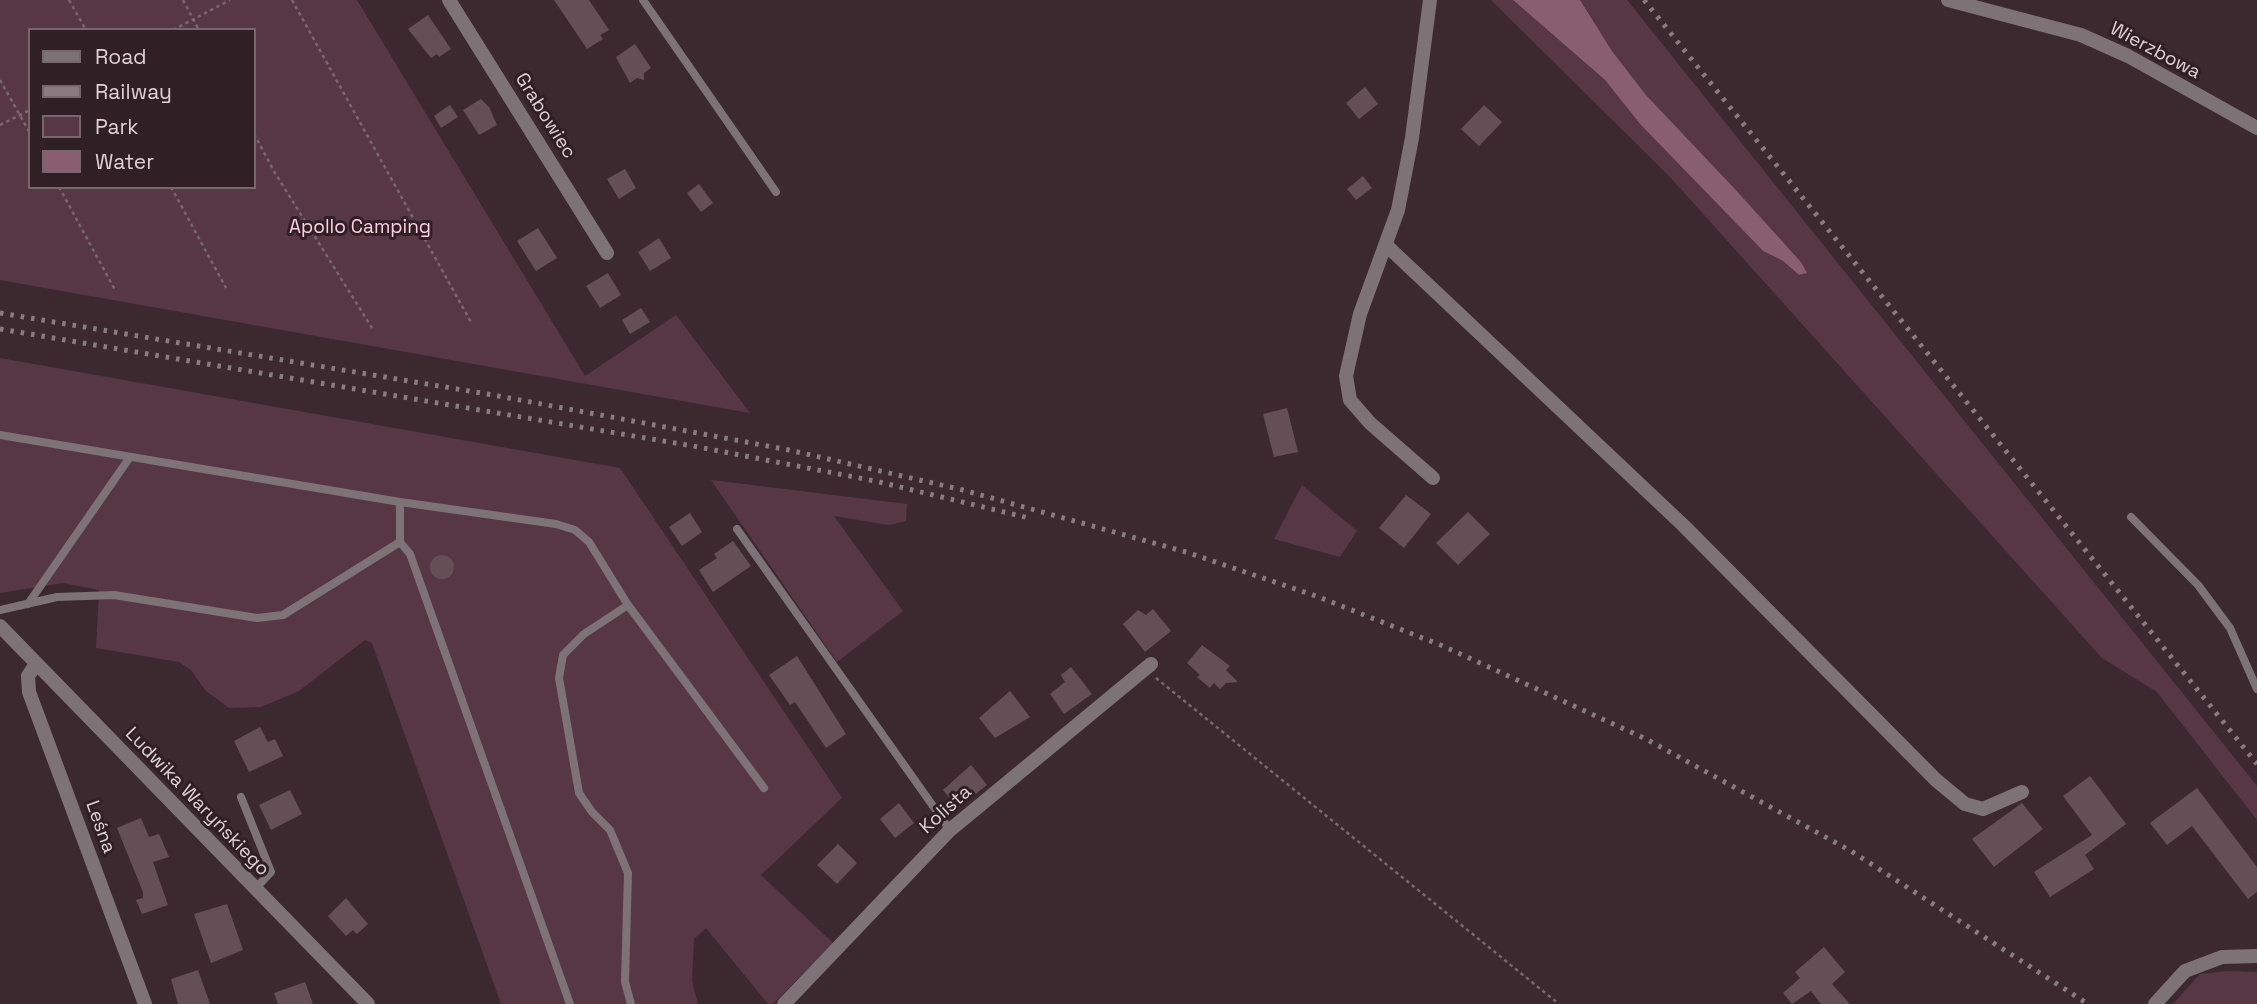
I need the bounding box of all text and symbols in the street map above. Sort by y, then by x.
street label: Wierzbowa [2106,18,2204,84]
legend [28,28,256,189]
text: Road [95,43,147,70]
street label: Grabowiec [510,69,580,163]
text: Railway [95,78,172,105]
text: Park [95,113,139,140]
text: Water [95,148,154,175]
park label: Apollo Camping [289,217,431,239]
street label: Ludwika Waryńskiego [120,723,274,881]
street label: Kolista [915,781,977,839]
street label: Leśna [80,798,120,856]

